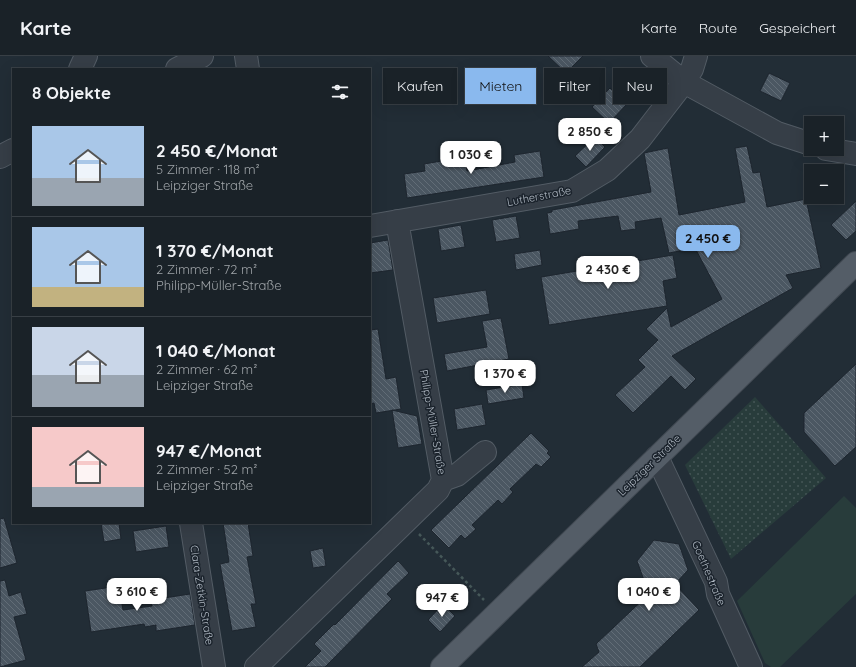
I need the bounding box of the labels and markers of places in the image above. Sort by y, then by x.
pin: 2 850 € [553,118,627,152]
pin: 1 030 € [434,141,508,175]
pin: 2 450 € [671,225,745,259]
pin: 2 430 € [571,256,645,290]
pin: 1 370 € [468,360,542,394]
pin: 3 610 € [100,578,174,612]
pin: 1 040 € [612,578,686,612]
pin: 947 € [414,584,470,618]

